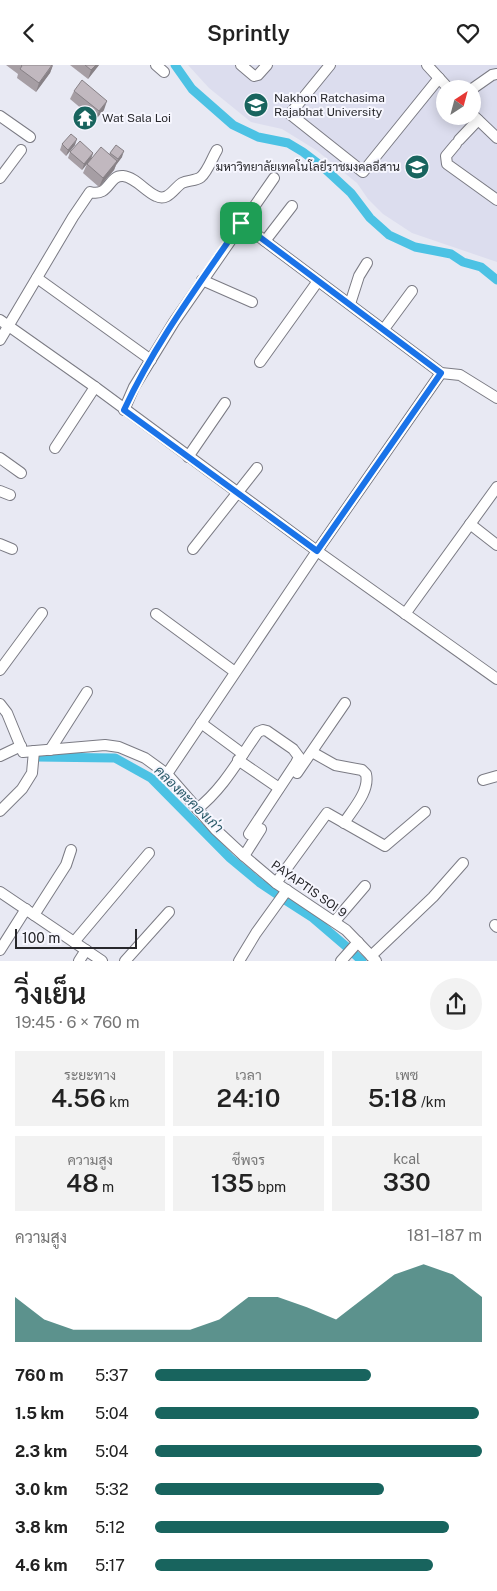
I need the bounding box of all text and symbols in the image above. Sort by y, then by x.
icon: back [15,19,43,47]
icon: heart [454,19,482,47]
text: Sprintly [207,20,290,46]
north arrow [436,80,481,125]
map controls [436,80,481,125]
place label: Nakhon Ratchasima Rajabhat University [274,91,385,119]
school or university icon: Nakhon Ratchasima Rajabhat University [243,92,269,118]
temple icon: Wat Sala Loi [72,105,98,131]
place label: Wat Sala Loi [102,111,171,125]
school or university icon: มหาวิทยาลัยเทคโนโลยีราชมงคลอีสาน [404,154,430,180]
place label: มหาวิทยาลัยเทคโนโลยีราชมงคลอีสาน [216,159,400,174]
pin [220,202,262,244]
icon: arrive [227,209,255,237]
water label: คลองตะคองเก่า [151,762,227,836]
street label: PAYAPTIS SOI 9 [269,858,349,920]
scale bar [15,926,138,949]
text: 100 m [22,930,60,946]
text: วิ่งเย็น [15,977,86,1010]
button: share [430,978,482,1030]
text: 19:45 · 6 × 760 m [15,1013,140,1032]
text: ระยะทาง [64,1067,116,1083]
text: เวลา [235,1067,262,1083]
text: เพซ [395,1067,418,1083]
text: 4.56 [51,1083,106,1113]
text: 24:10 [217,1083,280,1113]
text: 5:18 [368,1083,418,1113]
text: km [106,1094,129,1110]
text: /km [418,1094,446,1110]
text: kcal [393,1151,420,1167]
text: ความสูง [67,1152,113,1168]
text: ชีพจร [232,1152,265,1168]
text: 330 [383,1167,431,1197]
text: 48 [66,1168,99,1198]
text: 135 [211,1168,254,1198]
text: m [99,1179,114,1195]
text: bpm [254,1179,286,1195]
text: 181–187 m [407,1226,482,1245]
text: ความสูง [15,1228,67,1247]
text: 760 m [15,1366,64,1385]
text: 5:37 [95,1366,128,1385]
text: 1.5 km [15,1404,64,1423]
text: 5:04 [95,1404,129,1423]
text: 2.3 km [15,1442,67,1461]
text: 5:04 [95,1442,129,1461]
text: 3.0 km [15,1480,67,1499]
text: 5:32 [95,1480,128,1499]
text: 3.8 km [15,1518,68,1537]
text: 5:12 [95,1518,125,1537]
text: 4.6 km [15,1556,68,1575]
text: 5:17 [95,1556,125,1575]

